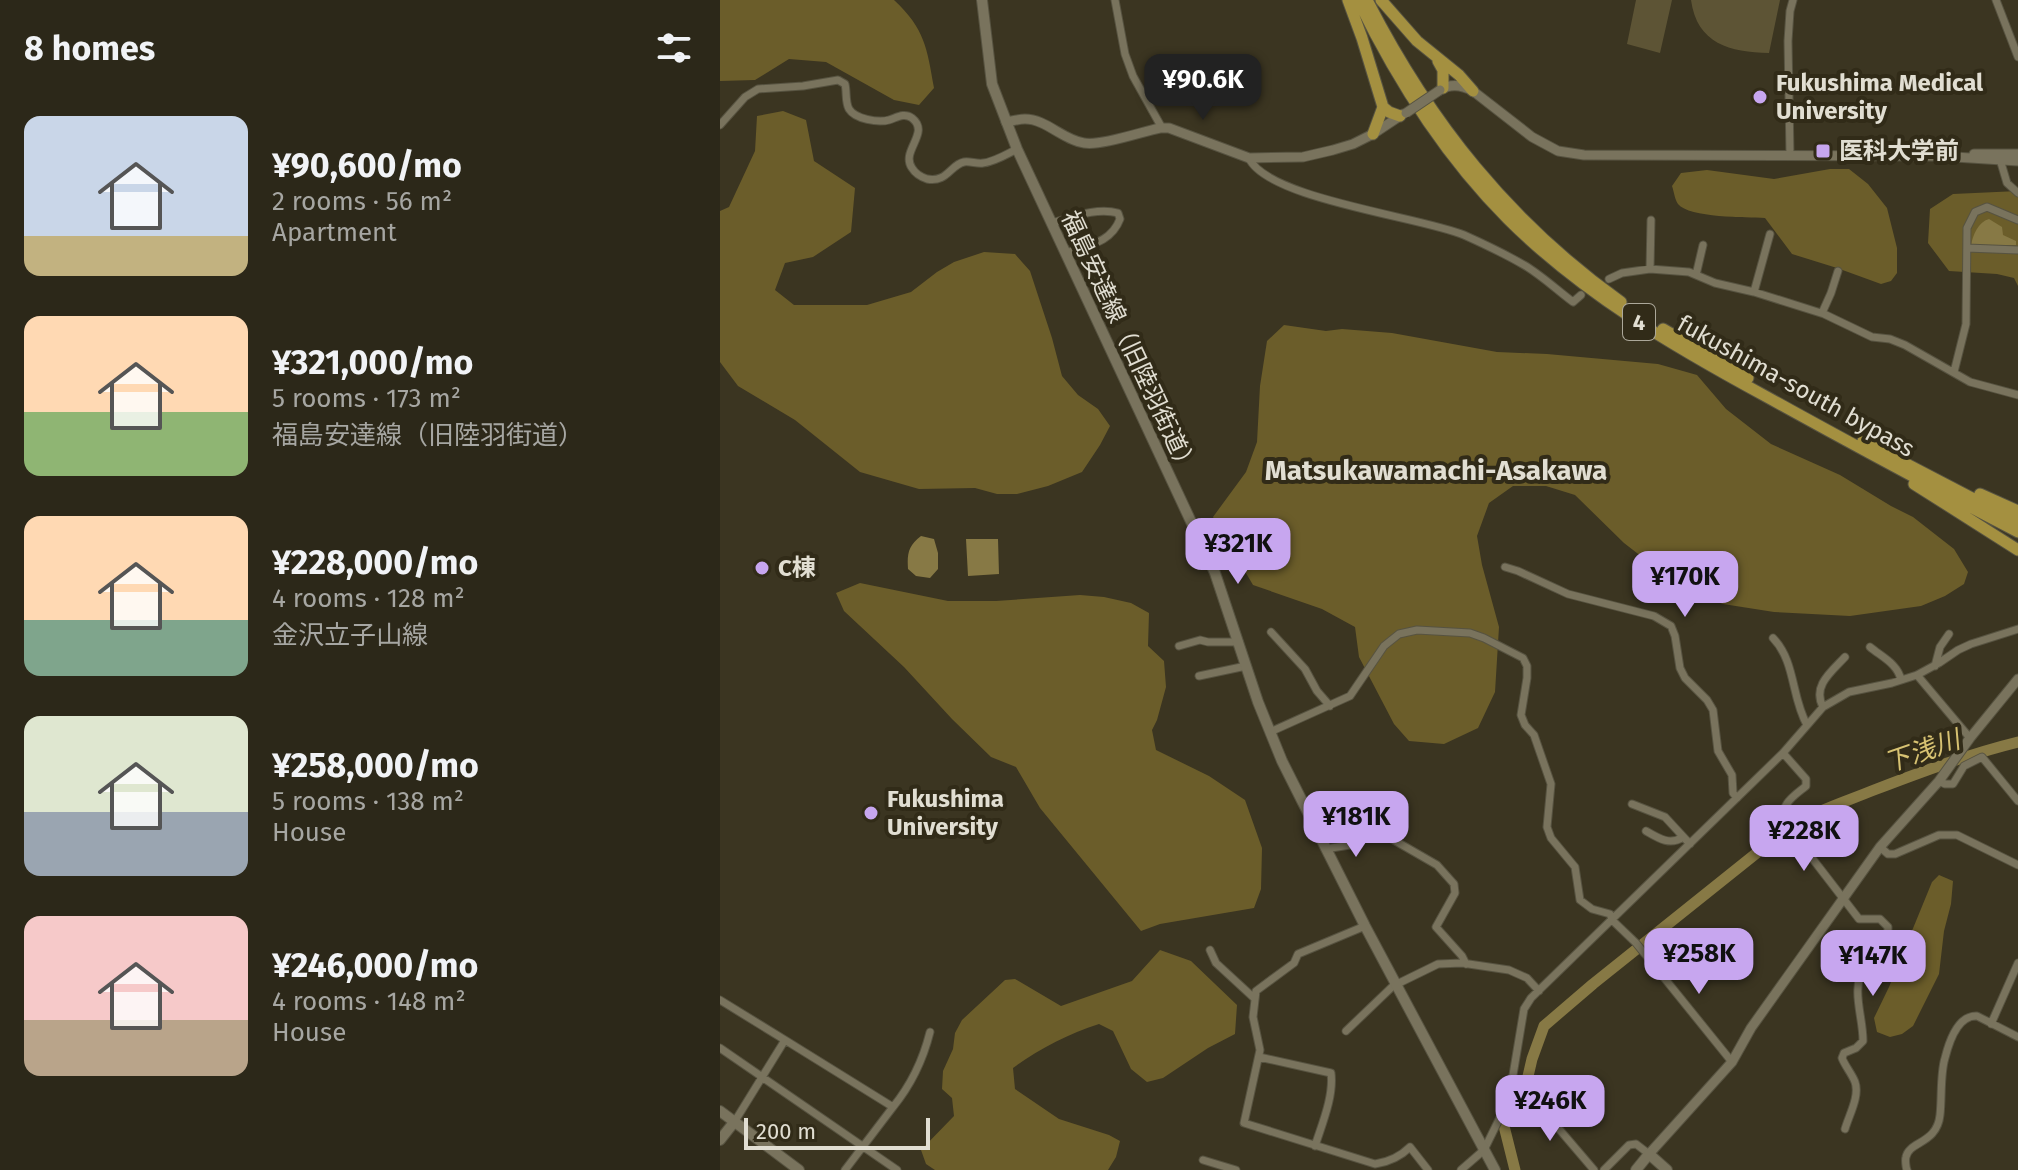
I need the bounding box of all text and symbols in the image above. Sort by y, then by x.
icon: filters [652,26,696,70]
text: 8 homes [24,28,155,69]
pin: ¥90.6K [1138,54,1268,122]
text: ¥90.6K [1162,64,1244,95]
place label: Fukushima Medical University [1776,69,1984,125]
marker: Fukushima Medical University [1751,88,1769,106]
place label: 医科大学前 [1839,137,1959,165]
marker: 医科大学前 [1814,142,1832,160]
text: ¥90,600/mo [272,145,462,186]
icon: home [88,148,184,244]
text: 2 rooms · 56 m² [272,186,452,217]
street label: 福島安達線（旧陸羽街道） [1055,207,1203,479]
text: Apartment [272,217,397,248]
road number: 4 [1623,304,1655,340]
street label: fukushima-south bypass [1673,309,1919,463]
text: ¥321,000/mo [272,342,473,383]
icon: home [88,348,184,444]
text: 5 rooms · 173 m² [272,383,461,414]
text: 福島安達線（旧陸羽街道） [272,420,584,451]
district label: Matsukawamachi-Asakawa [1265,454,1607,487]
pin: ¥321K [1182,518,1294,586]
text: ¥321K [1203,528,1273,559]
text: ¥228,000/mo [272,542,478,583]
icon: home [88,548,184,644]
pin: ¥170K [1629,551,1741,619]
place label: C棟 [778,554,816,582]
marker: C棟 [753,559,771,577]
text: ¥170K [1650,561,1720,592]
text: 4 rooms · 128 m² [272,583,465,614]
text: 金沢立子山線 [272,620,428,651]
water label: 下浅川 [1880,723,1967,779]
text: ¥258,000/mo [272,745,479,786]
icon: home [88,748,184,844]
place label: Fukushima University [887,785,1004,841]
text: 5 rooms · 138 m² [272,786,464,817]
pin: ¥181K [1300,791,1412,859]
text: ¥181K [1322,801,1390,832]
marker: Fukushima University [862,804,880,822]
pin: ¥228K [1748,805,1860,873]
text: ¥228K [1768,815,1840,846]
text: House [272,817,346,848]
pin: ¥258K [1643,928,1755,996]
pin: ¥147K [1817,930,1929,998]
text: ¥258K [1662,938,1736,969]
text: ¥147K [1839,940,1907,971]
text: ¥246,000/mo [272,945,478,986]
icon: home [88,948,184,1044]
text: 4 rooms · 148 m² [272,986,466,1017]
text: House [272,1017,346,1048]
pin: ¥246K [1494,1075,1606,1143]
text: ¥246K [1514,1085,1586,1116]
scale bar [744,1114,930,1150]
text: 200 m [756,1118,816,1145]

